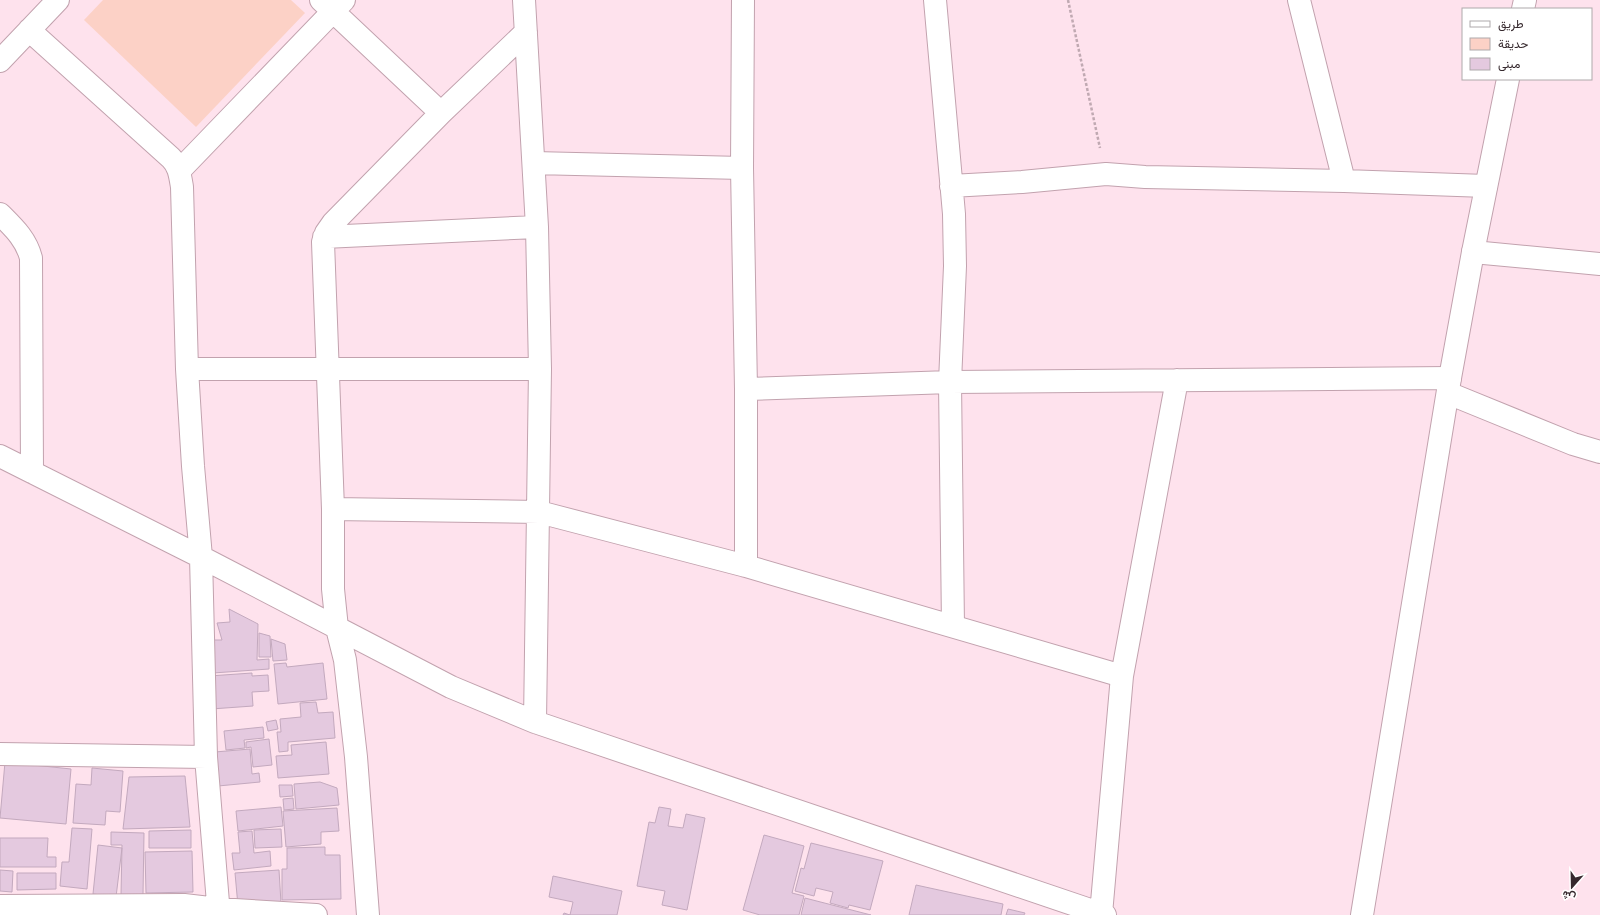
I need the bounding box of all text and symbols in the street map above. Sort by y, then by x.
legend [1462,8,1592,80]
text: طريق [1498,16,1524,32]
text: حديقة [1498,36,1528,52]
text: مبنى [1498,56,1520,72]
north arrow [1552,867,1592,907]
text: ش [1560,888,1577,905]

